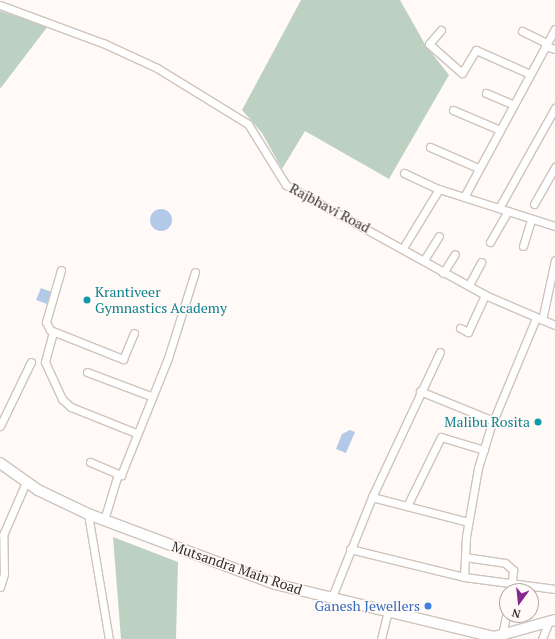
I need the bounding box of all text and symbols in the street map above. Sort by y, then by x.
street label: Rajbhavi Road [287,180,373,236]
place label: Krantiveer Gymnastics Academy [95,284,227,316]
marker: Krantiveer Gymnastics Academy [82,295,92,305]
place label: Malibu Rosita [444,414,530,430]
marker: Malibu Rosita [533,417,543,427]
street label: Mutsandra Main Road [170,538,304,598]
north arrow [499,583,539,623]
place label: Ganesh Jewellers [314,598,420,614]
marker: Ganesh Jewellers [423,601,433,611]
text: N [510,606,522,621]

